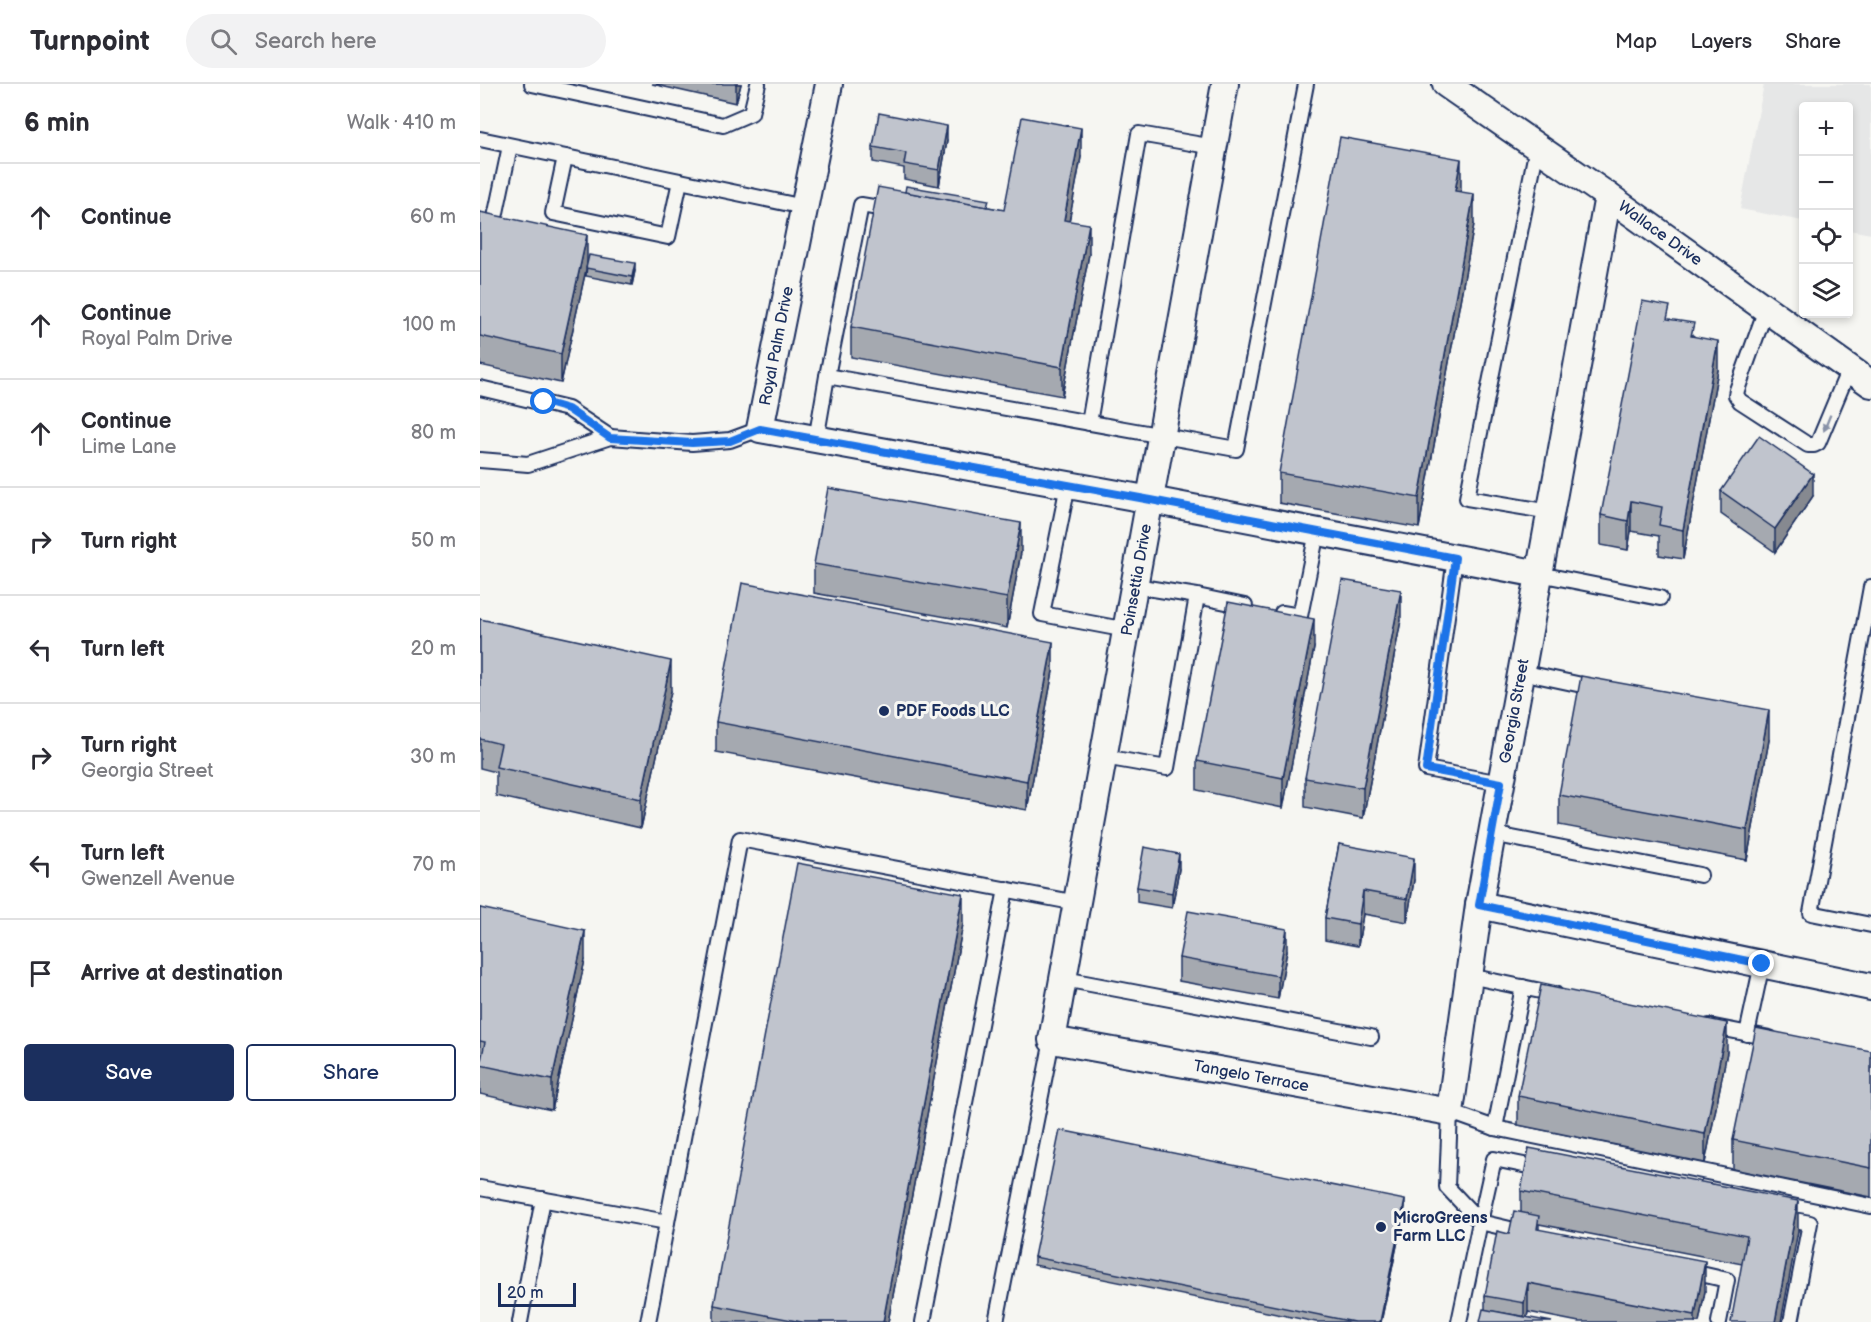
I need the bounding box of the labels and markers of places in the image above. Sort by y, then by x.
place label: PDF Foods LLC [896,702,1010,721]
marker: PDF Foods LLC [877,704,891,718]
place label: MicroGreens Farm LLC [1393,1209,1488,1246]
marker: MicroGreens Farm LLC [1374,1220,1388,1234]

